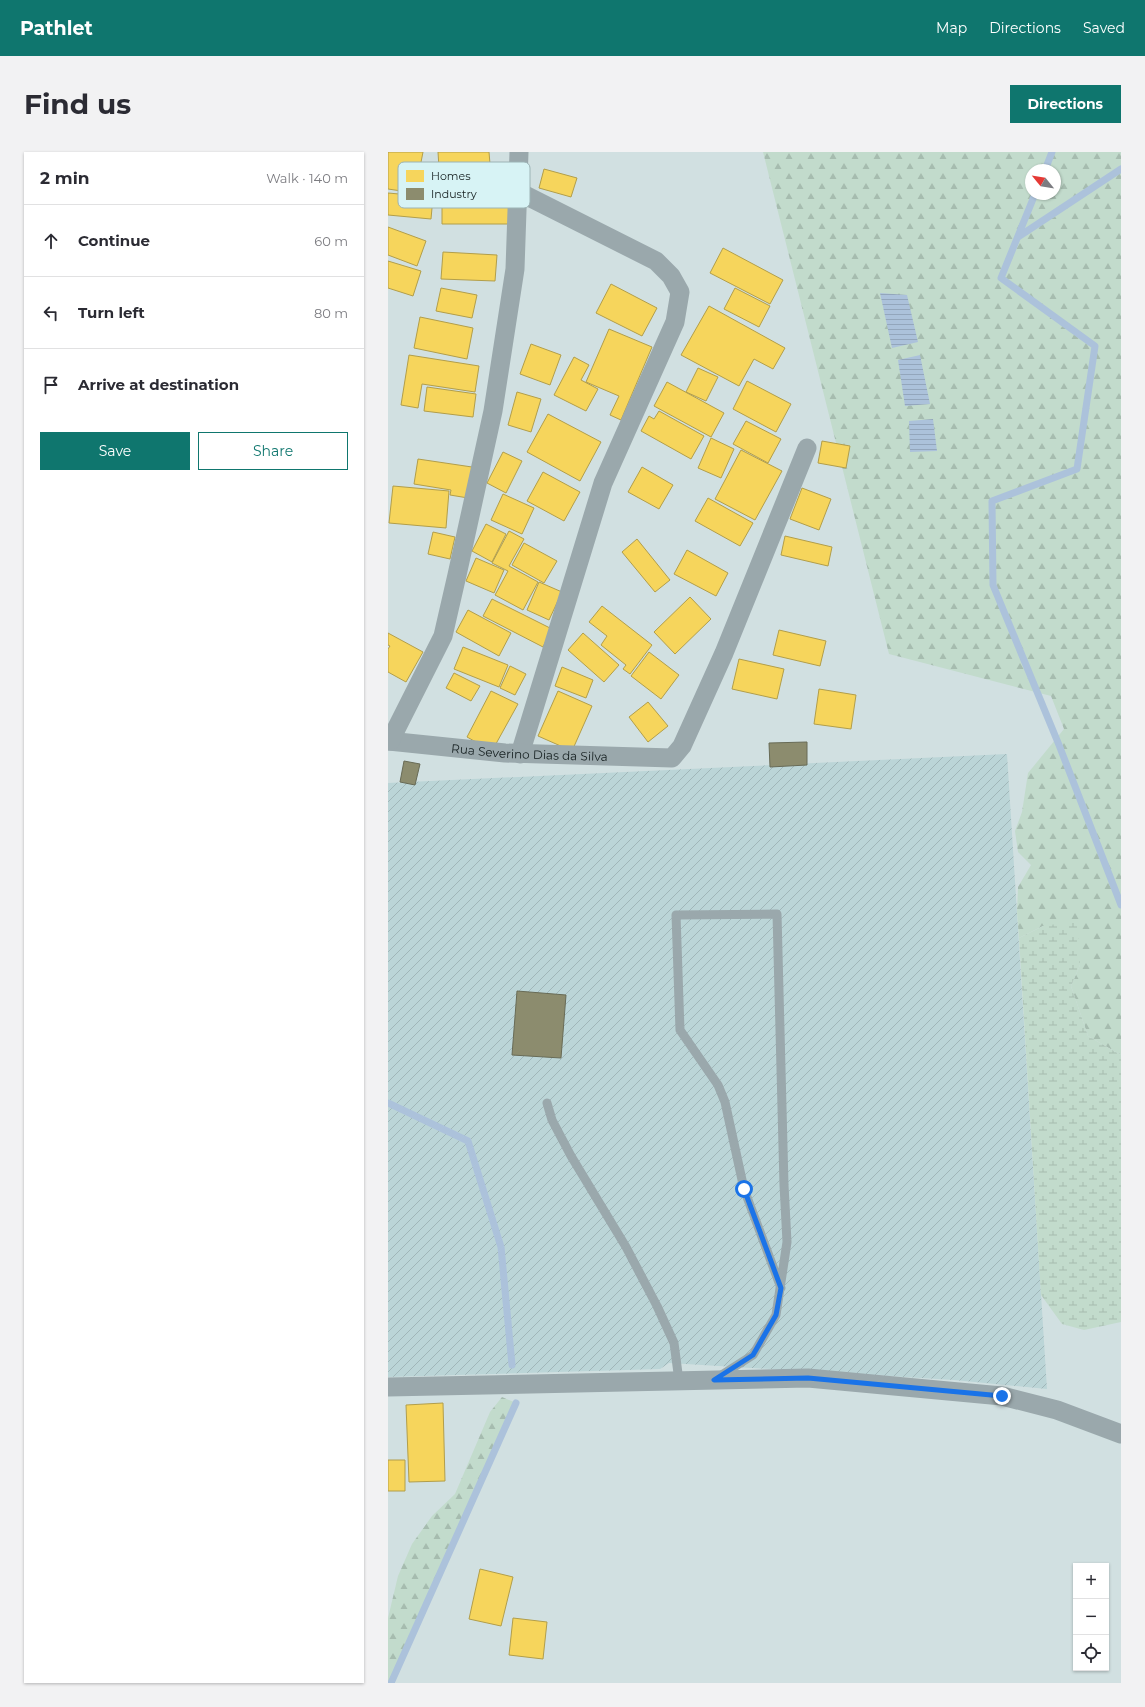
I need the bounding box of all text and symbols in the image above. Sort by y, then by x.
text: Pathlet [20,17,93,40]
text: Map [936,19,967,37]
text: Directions [989,19,1061,37]
text: Saved [1083,19,1125,37]
button: Directions [1010,85,1121,123]
text: Find us [24,87,131,121]
legend [398,162,530,208]
north arrow [1025,164,1061,200]
text: 2 min [40,168,90,188]
text: Homes [431,169,471,183]
text: Walk · 140 m [266,170,348,186]
text: Industry [431,187,477,201]
icon: ahead [40,230,62,252]
text: Continue [78,231,150,250]
text: 60 m [314,233,348,249]
icon: left [40,302,62,324]
text: Turn left [78,303,145,322]
text: 80 m [314,305,348,321]
icon: arrive [40,374,62,396]
text: Arrive at destination [78,375,239,394]
button: Save [40,432,190,470]
button: Share [198,432,348,470]
street label: Rua Severino Dias da Silva [451,740,608,764]
route start [735,1180,753,1198]
route end [993,1387,1011,1405]
map controls [1073,1563,1109,1671]
button: + [1073,1563,1109,1599]
button: − [1073,1599,1109,1635]
button: locate [1073,1635,1109,1671]

